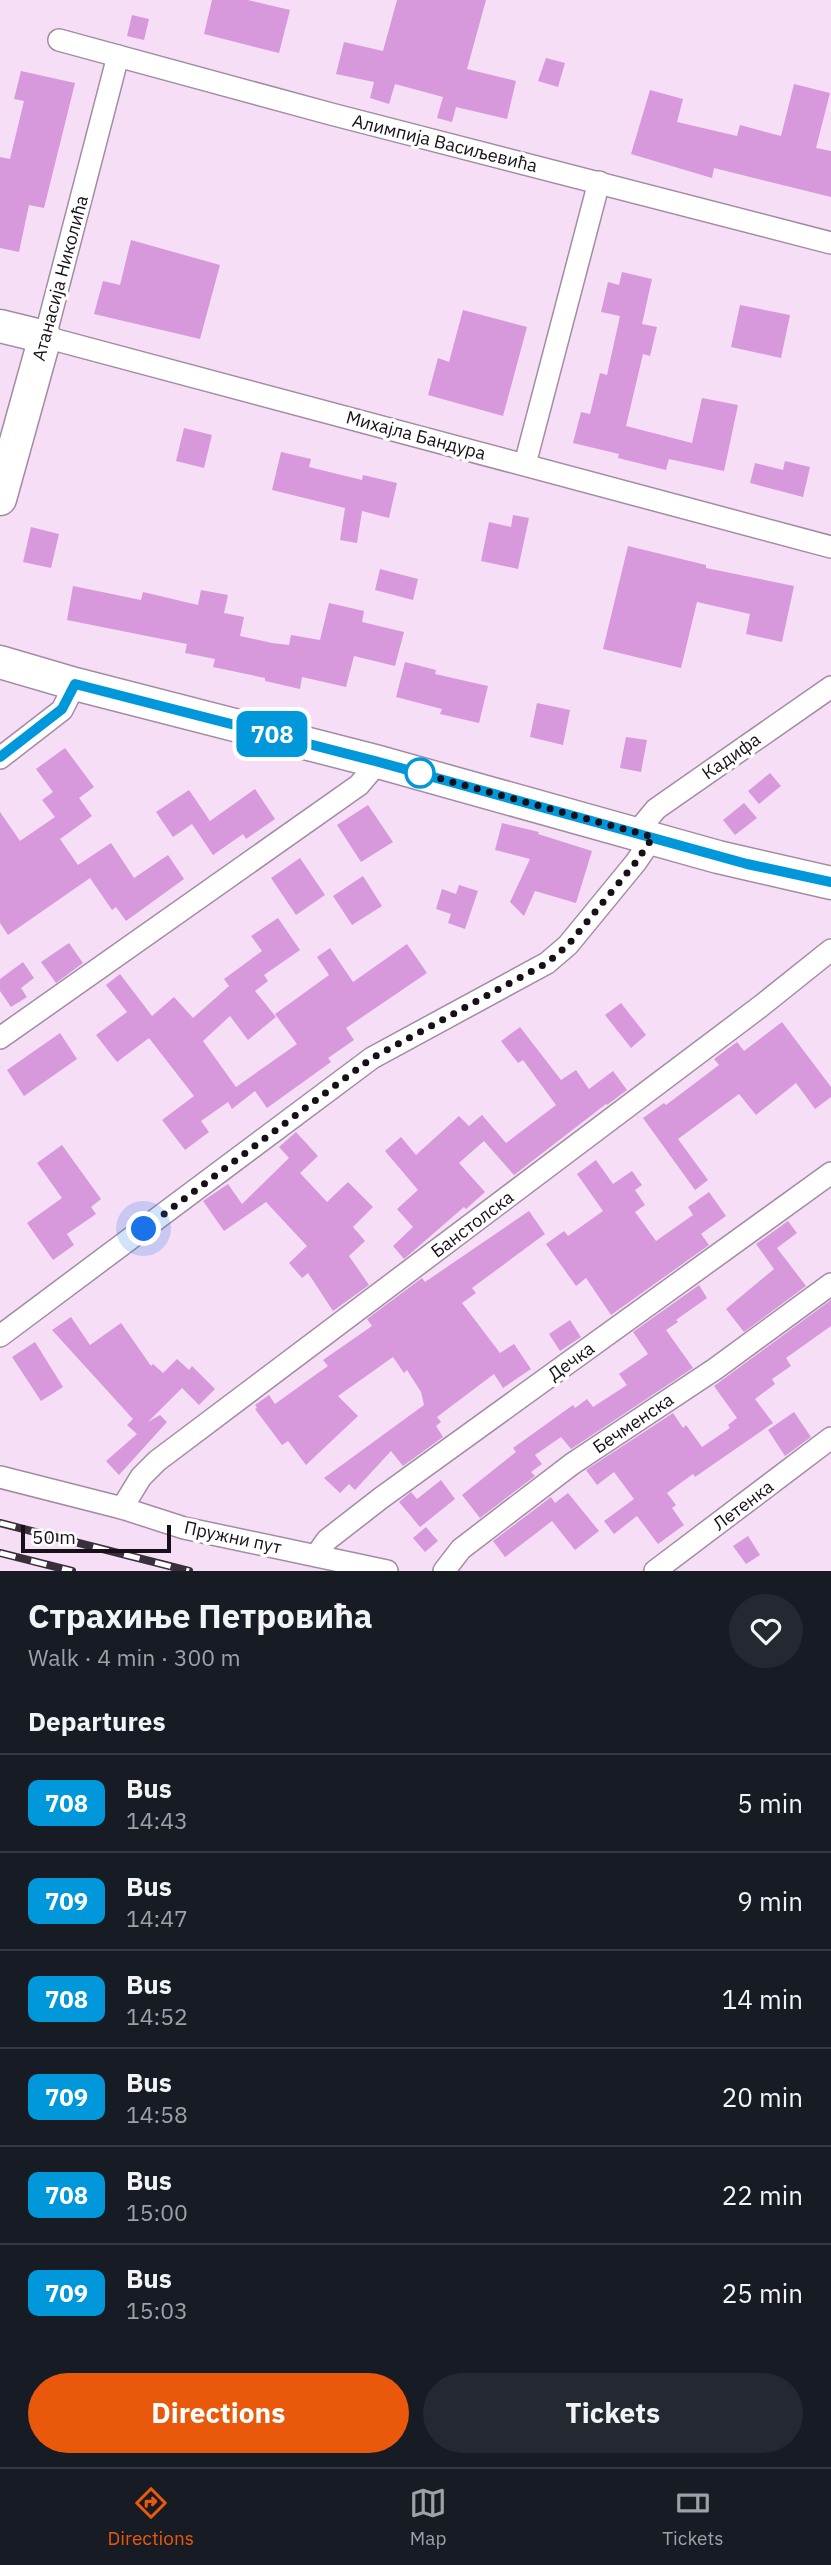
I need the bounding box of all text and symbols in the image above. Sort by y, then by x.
street label: Алимпија Васиљевића [350,109,540,177]
street label: Атанасија Николића [27,192,93,363]
street label: Михајла Бандура [344,405,489,465]
line badge: 708 [232,711,312,757]
text: 708 [250,718,294,750]
street label: Кадифа [697,727,765,784]
unlabelled marker [405,758,435,788]
street label: Банстолска [426,1185,518,1263]
your location [126,1211,161,1246]
street label: Дечка [543,1336,599,1386]
street label: Бечменска [588,1387,678,1458]
street label: Летенка [708,1475,778,1535]
street label: Пружни пут [182,1515,284,1559]
scale bar [21,1522,172,1554]
text: 50 m [32,1525,76,1549]
text: Страхиње Петровића [28,1594,373,1637]
button: heart [729,1594,803,1668]
text: Walk · 4 min · 300 m [28,1642,241,1672]
text: Departures [28,1704,166,1738]
text: Bus [126,1771,172,1805]
text: 5 min [737,1786,803,1820]
text: 708 [45,1787,88,1819]
text: 14:43 [126,1805,188,1835]
text: Bus [126,1869,172,1903]
text: 9 min [737,1884,803,1918]
text: 709 [45,1885,88,1917]
text: 14:47 [126,1903,188,1933]
text: Bus [126,1967,172,2001]
text: 14 min [722,1982,803,2016]
text: 708 [45,1983,88,2015]
text: 14:52 [126,2001,188,2031]
text: Bus [126,2065,172,2099]
text: 20 min [722,2080,803,2114]
text: 709 [45,2081,88,2113]
text: 14:58 [126,2099,188,2129]
text: Bus [126,2163,172,2197]
text: 22 min [722,2178,803,2212]
text: 708 [45,2179,88,2211]
text: 15:00 [126,2197,188,2227]
text: Bus [126,2261,172,2295]
text: 25 min [722,2276,803,2310]
text: 709 [45,2277,88,2309]
text: 15:03 [126,2295,188,2325]
button: Directions [28,2373,409,2453]
button: Tickets [423,2373,803,2453]
tab: Directions [108,2484,194,2550]
tab: Map [409,2484,447,2550]
tab: Tickets [662,2484,723,2550]

